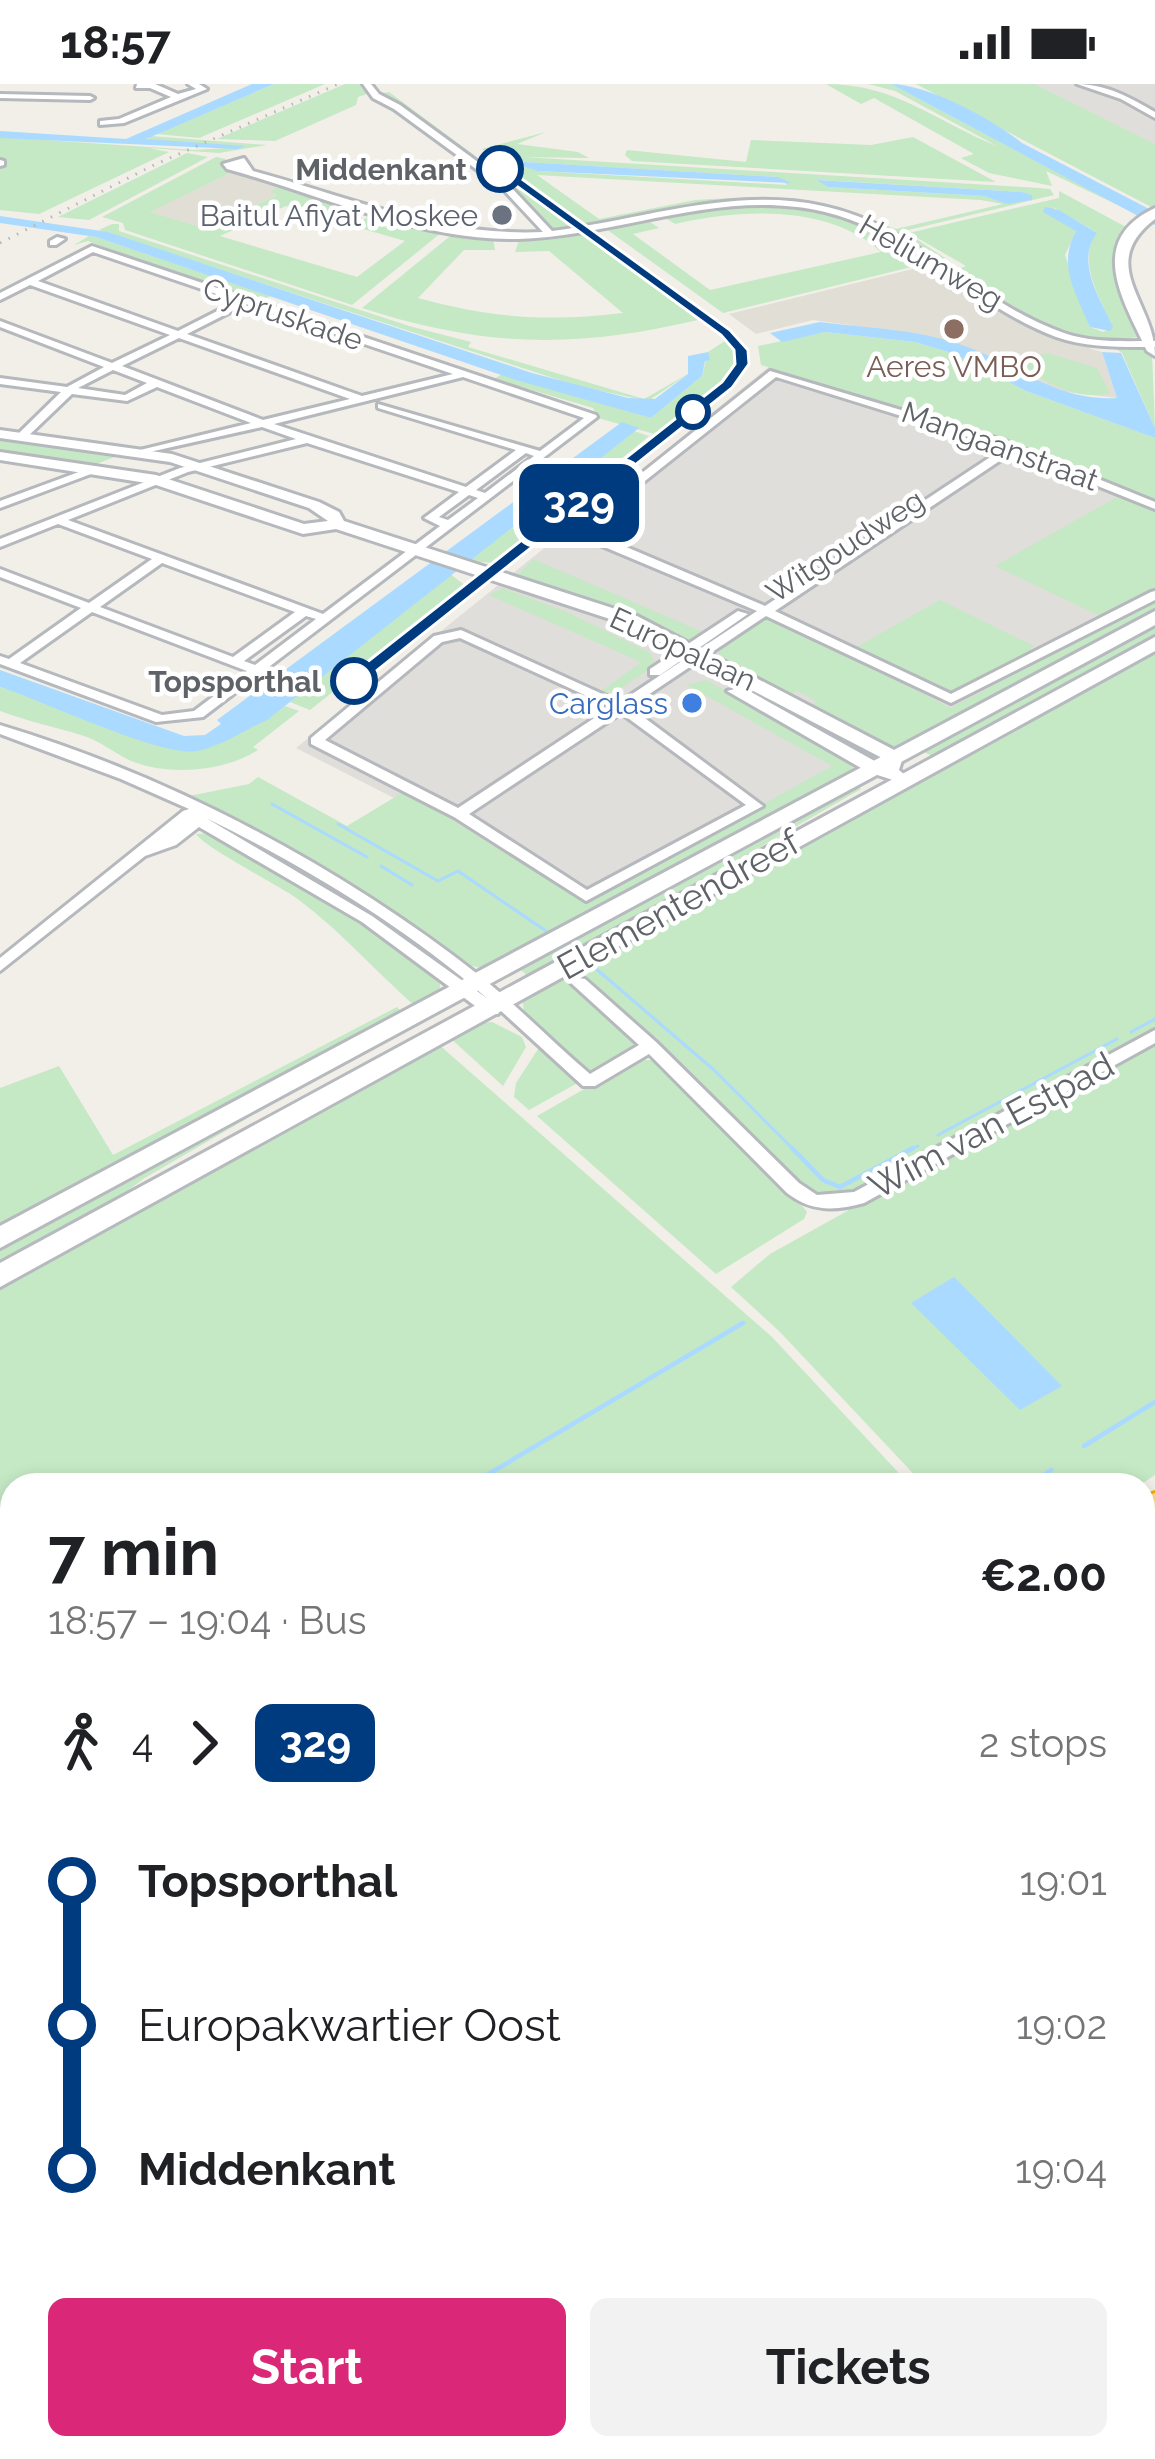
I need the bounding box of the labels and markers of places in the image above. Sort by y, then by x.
marker: Middenkant [478,147,522,191]
place label: Middenkant [295,152,467,187]
place label: Baitul Afiyat Moskee [200,198,478,233]
marker: Baitul Afiyat Moskee [489,202,515,228]
marker: Aeres VMBO [941,316,967,342]
place label: Aeres VMBO [866,349,1042,384]
unlabelled marker [677,396,709,428]
marker: Topsporthal [332,659,376,703]
place label: Topsporthal [148,664,321,699]
place label: Carglass [549,686,668,721]
marker: Carglass [679,690,705,716]

